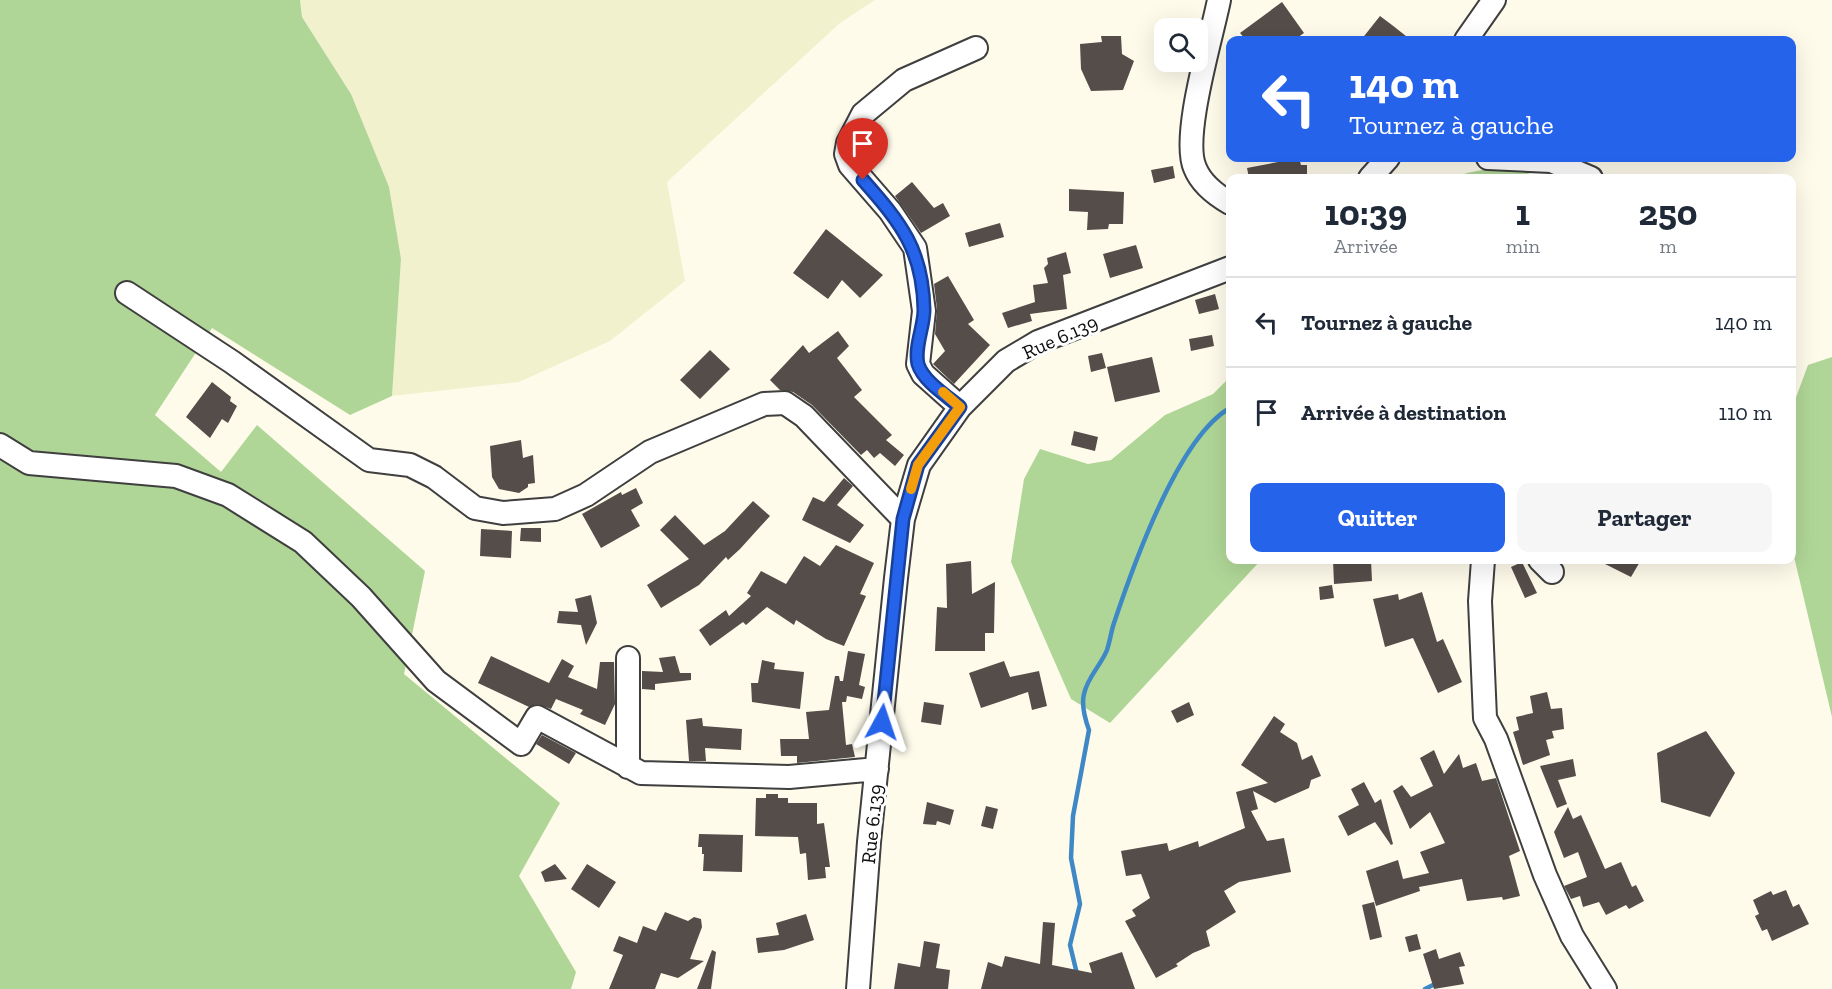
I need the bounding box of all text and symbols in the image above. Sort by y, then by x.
map controls [1154,18,1208,72]
button: search [1154,18,1208,72]
text: 140 m [1349,58,1459,109]
icon: left [1250,60,1328,138]
text: Tournez à gauche [1349,109,1554,141]
pin [837,118,888,180]
icon: arrive [846,127,879,160]
text: 10:39 [1325,191,1407,234]
text: 1 [1516,191,1530,234]
text: 250 [1639,191,1697,234]
text: Arrivée [1334,234,1398,258]
text: min [1506,234,1540,258]
text: m [1659,234,1677,258]
icon: left [1250,306,1283,339]
text: Tournez à gauche [1301,309,1472,336]
text: 140 m [1715,309,1772,336]
street label: Rue 6.139 [1018,310,1102,364]
icon: arrive [1250,396,1283,429]
text: Arrivée à destination [1301,399,1506,426]
text: 110 m [1718,399,1772,426]
button: Quitter [1250,483,1505,552]
button: Partager [1517,483,1772,552]
position arrow [850,690,914,754]
street label: Rue 6.139 [856,783,888,865]

